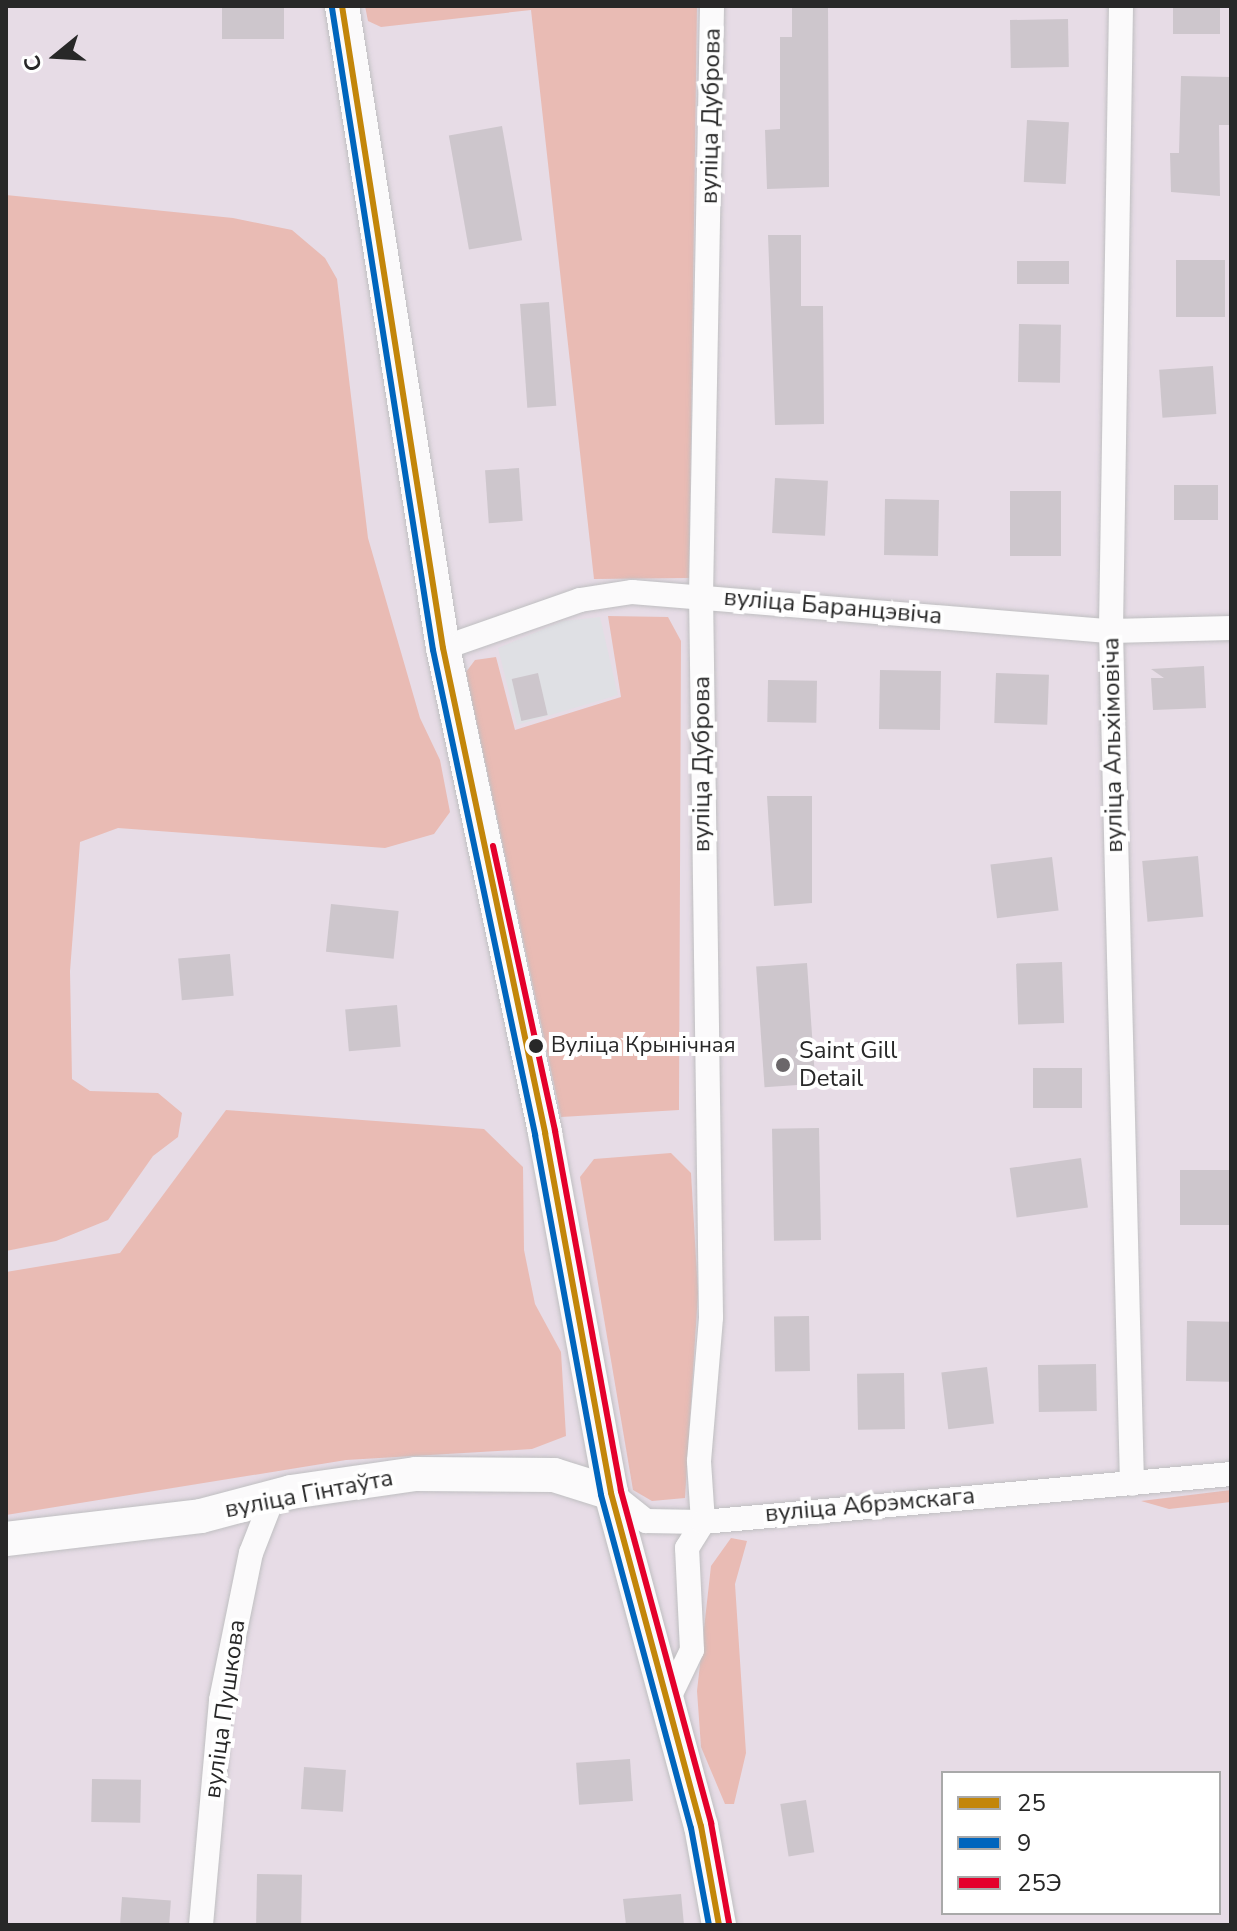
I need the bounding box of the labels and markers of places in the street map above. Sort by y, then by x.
place label: Вуліца Крынічная [551,1033,736,1059]
place label: Saint Gill Detail [799,1037,897,1093]
marker: Вуліца Крынічная [528,1038,544,1054]
marker: Saint Gill Detail [774,1056,792,1074]

